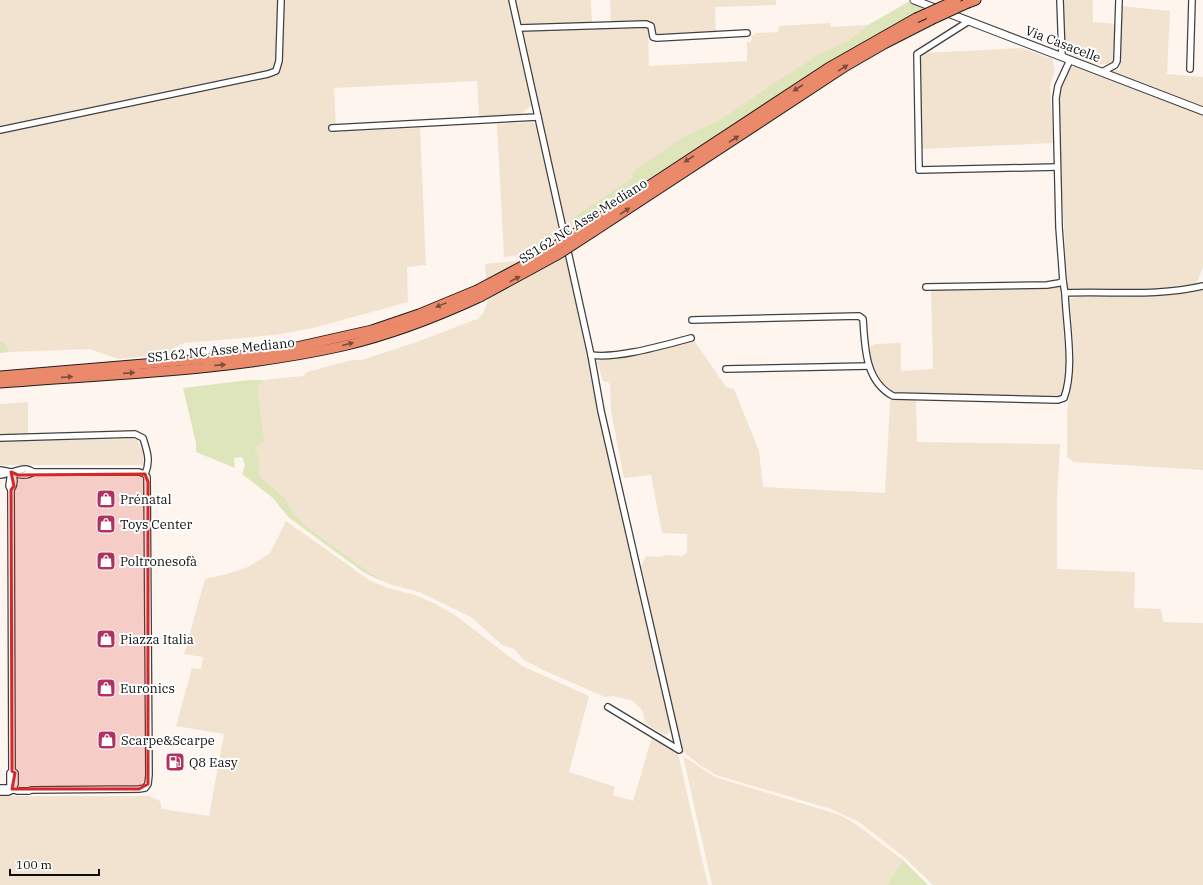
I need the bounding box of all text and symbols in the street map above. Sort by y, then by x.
street label: Via Casacelle [1023,22,1103,66]
one-way arrow [837,65,849,72]
one-way arrow [792,84,804,91]
one-way arrow [728,136,740,143]
one-way arrow [684,155,695,163]
street label: SS162 NC Asse Mediano [516,175,650,267]
one-way arrow [619,207,631,214]
one-way arrow [509,275,521,282]
one-way arrow [435,303,447,309]
street label: SS162 NC Asse Mediano [147,334,295,366]
one-way arrow [342,341,355,347]
one-way arrow [214,362,226,369]
one-way arrow [123,369,135,376]
one-way arrow [61,374,73,381]
shop icon: Prénatal [95,488,117,510]
place label: Prénatal [120,491,172,508]
shop icon: Toys Center [95,513,117,535]
place label: Toys Center [120,516,192,533]
shop icon: Poltronesofà [95,550,117,572]
place label: Poltronesofà [120,553,197,570]
shop icon: Piazza Italia [95,628,117,650]
place label: Piazza Italia [120,631,194,648]
shop icon: Euronics [95,677,117,699]
place label: Euronics [120,680,175,697]
shop icon: Scarpe&Scarpe [96,729,118,751]
place label: Scarpe&Scarpe [121,732,215,749]
fuel station icon: Q8 Easy [164,751,186,773]
place label: Q8 Easy [189,754,238,771]
scale bar [10,851,99,877]
text: 100 m [16,857,52,872]

